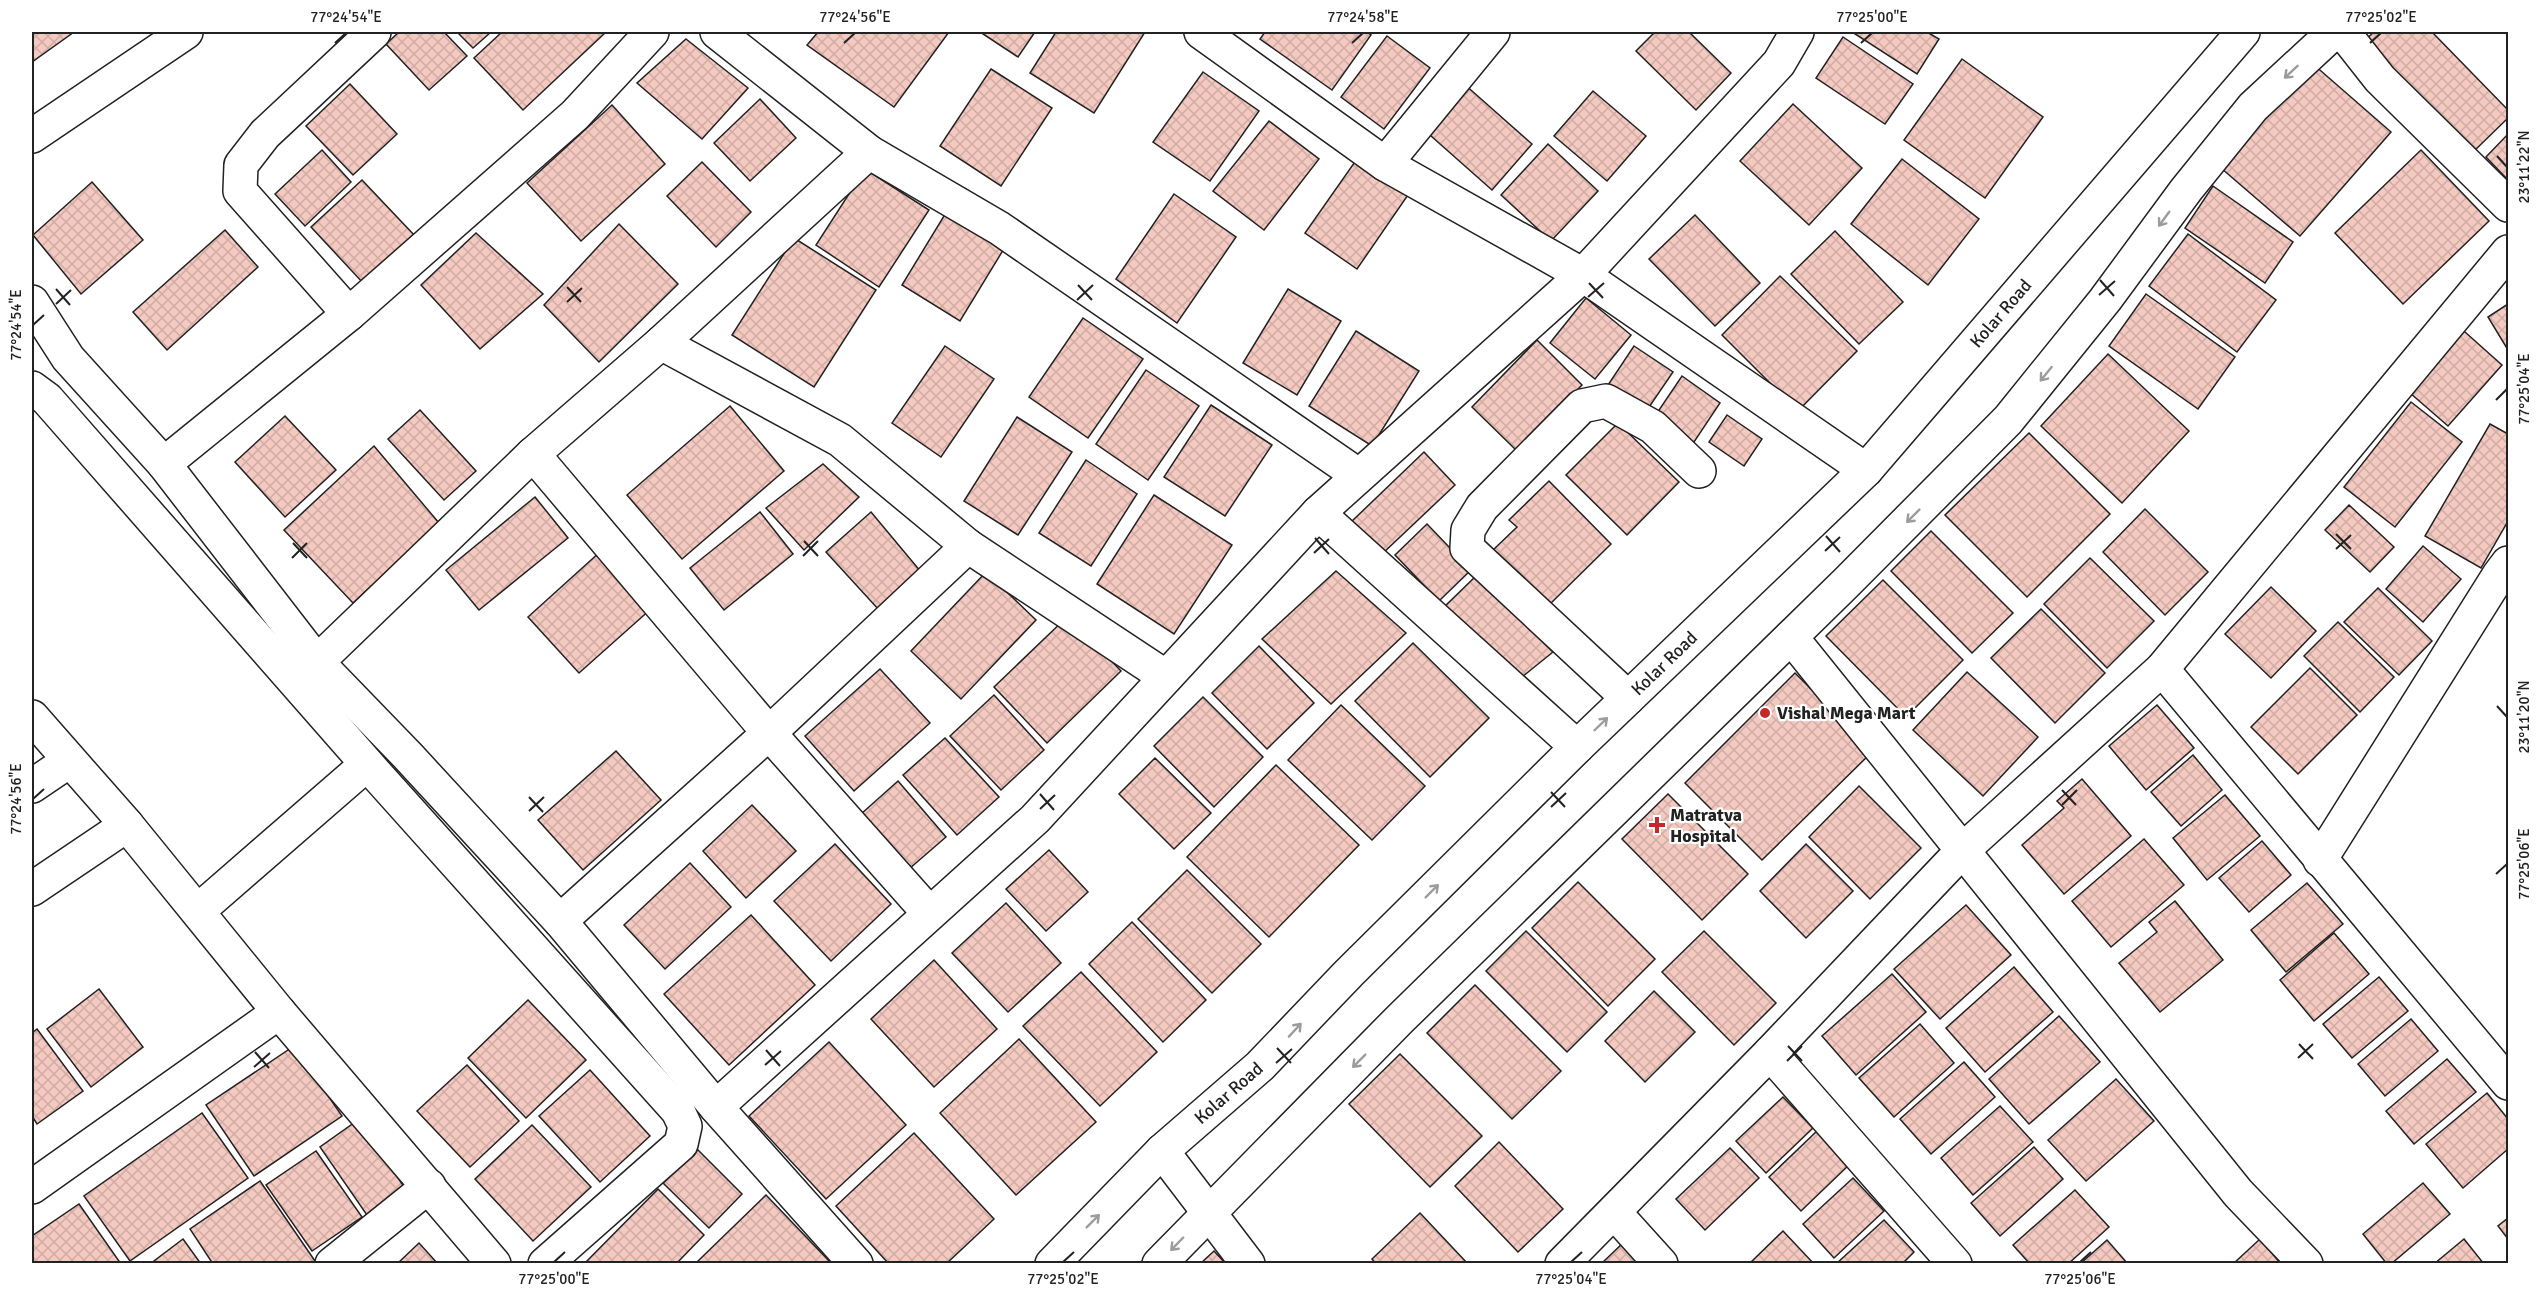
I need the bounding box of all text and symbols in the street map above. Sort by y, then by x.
text: 77°24'54"E [310,8,382,26]
text: 77°24'56"E [819,8,891,26]
text: 77°24'58"E [1327,8,1399,26]
text: 77°25'00"E [1836,8,1908,26]
text: 77°25'02"E [2345,8,2417,26]
one-way arrow [2284,64,2299,78]
text: 23°11'22"N [2515,130,2533,204]
one-way arrow [2158,211,2171,227]
street label: Kolar Road [1965,275,2036,352]
text: 77°24'54"E [7,289,25,361]
text: 77°25'04"E [2515,353,2533,425]
one-way arrow [2039,366,2052,382]
one-way arrow [1905,509,1920,524]
street label: Kolar Road [1626,627,1702,700]
text: 23°11'20"N [2515,680,2533,754]
place label: Vishal Mega Mart [1777,702,1916,724]
marker: Vishal Mega Mart [1758,706,1772,720]
one-way arrow [1593,717,1608,732]
text: 77°24'56"E [7,763,25,835]
place label: Matratva Hospital [1670,804,1742,847]
marker: Matratva Hospital [1648,816,1666,834]
text: 77°25'06"E [2515,828,2533,900]
one-way arrow [1424,883,1439,898]
one-way arrow [1288,1022,1302,1037]
one-way arrow [1352,1053,1366,1068]
street label: Kolar Road [1190,1057,1267,1129]
one-way arrow [1085,1214,1100,1229]
one-way arrow [1170,1237,1185,1252]
text: 77°25'00"E [518,1270,590,1288]
text: 77°25'02"E [1027,1270,1099,1288]
text: 77°25'04"E [1535,1270,1607,1288]
text: 77°25'06"E [2044,1270,2116,1288]

